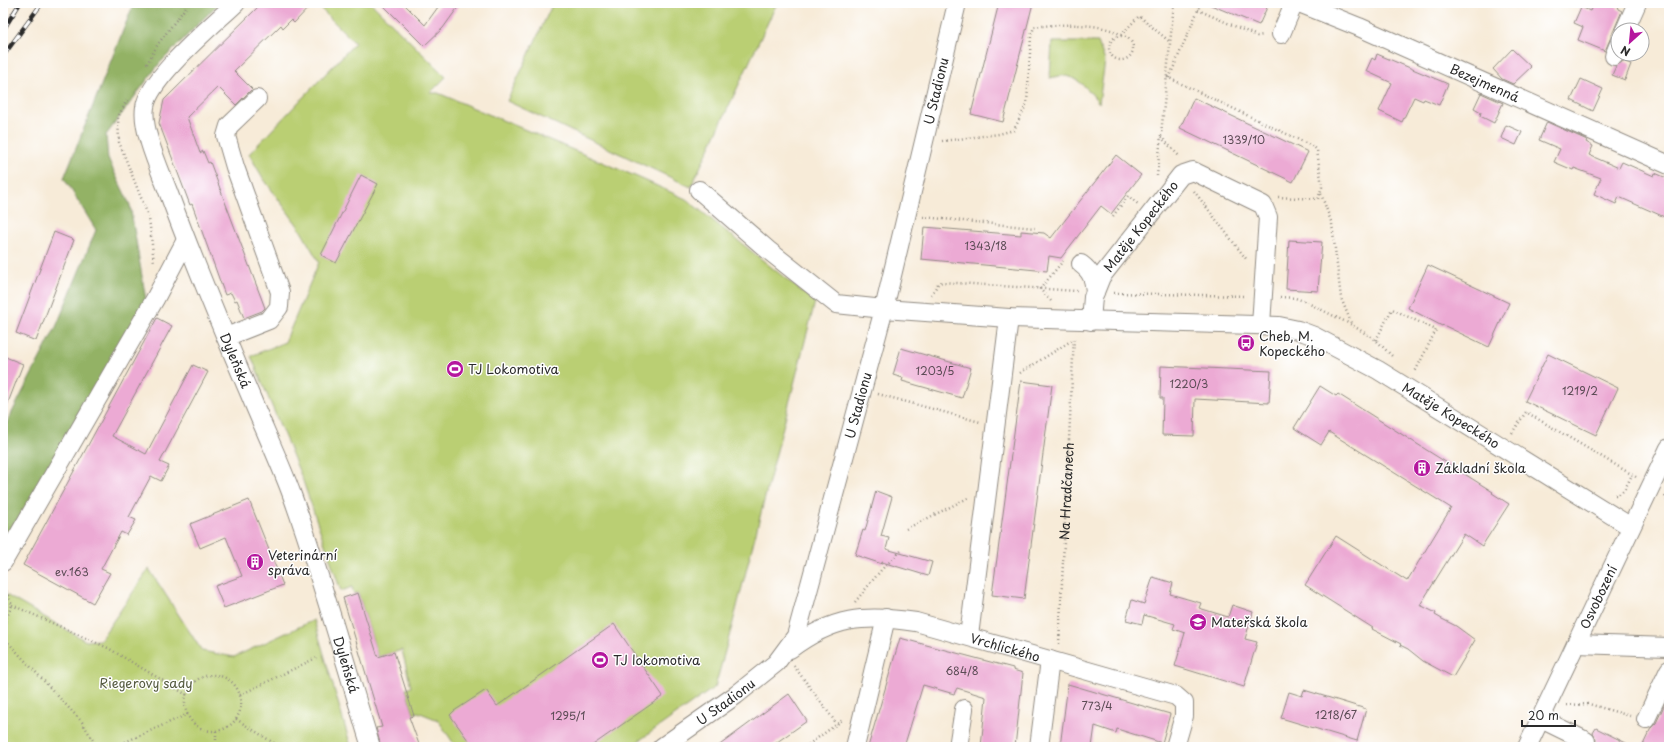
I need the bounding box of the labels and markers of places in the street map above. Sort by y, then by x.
place label: Cheb, M. Kopeckého [1259,326,1325,360]
bus stop icon: Cheb, M. Kopeckého [1236,333,1256,353]
sports icon: TJ Lokomotiva [445,359,465,379]
place label: TJ Lokomotiva [468,359,560,378]
building icon: Základní škola [1412,458,1432,478]
place label: Základní škola [1435,458,1527,477]
place label: Veterinární správa [268,545,337,579]
building icon: Veterinární správa [245,552,265,572]
school or university icon: Mateřská škola [1188,612,1208,632]
place label: Mateřská škola [1211,612,1308,631]
sports icon: TJ lokomotiva [590,650,610,670]
place label: TJ lokomotiva [613,650,701,669]

